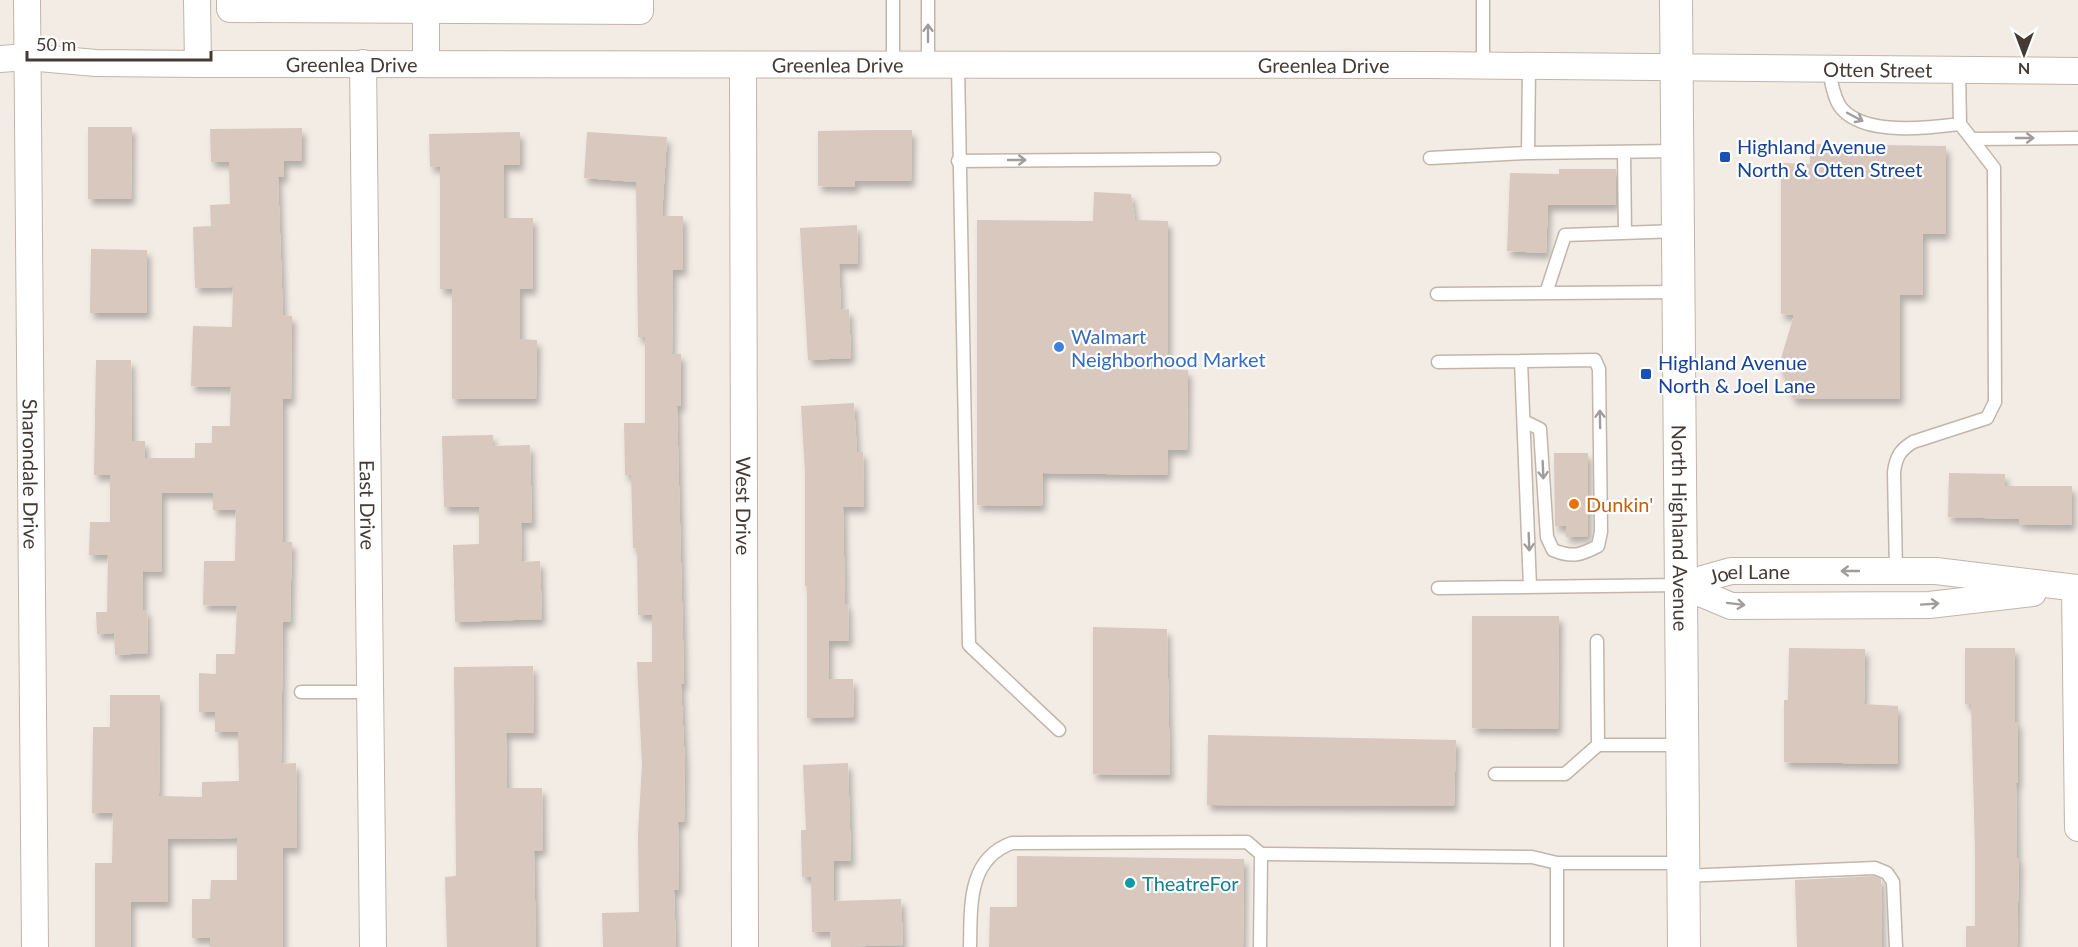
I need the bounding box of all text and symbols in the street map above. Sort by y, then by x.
one-way arrow [922,23,934,43]
scale bar [27,24,212,62]
north arrow [1994,24,2054,84]
text: 50 m [36,33,76,55]
street label: Greenlea Drive [286,52,418,76]
street label: Greenlea Drive [772,52,904,77]
street label: Greenlea Drive [1258,53,1390,77]
street label: Otten Street [1823,57,1932,82]
text: N [2018,60,2030,79]
one-way arrow [1846,112,1864,123]
one-way arrow [2014,132,2034,144]
place label: Highland Avenue North & Otten Street [1737,134,1922,181]
marker: Highland Avenue North & Otten Street [1718,150,1732,164]
one-way arrow [1006,154,1026,166]
place label: Walmart Neighborhood Market [1071,324,1266,371]
marker: Walmart Neighborhood Market [1052,340,1066,354]
place label: Highland Avenue North & Joel Lane [1658,350,1816,397]
marker: Highland Avenue North & Joel Lane [1639,367,1653,381]
street label: Sharondale Drive [18,399,44,549]
one-way arrow [1594,409,1606,429]
street label: North Highland Avenue [1668,425,1693,631]
street label: West Drive [732,457,756,555]
one-way arrow [1537,459,1548,479]
street label: East Drive [355,460,381,550]
place label: Dunkin' [1586,492,1653,516]
marker: Dunkin' [1567,497,1581,511]
one-way arrow [1523,532,1534,552]
street label: Joel Lane [1706,559,1790,589]
one-way arrow [1840,565,1860,577]
one-way arrow [1725,599,1745,610]
one-way arrow [1920,599,1940,610]
place label: TheatreFor [1142,871,1239,895]
marker: TheatreFor [1123,876,1137,890]

